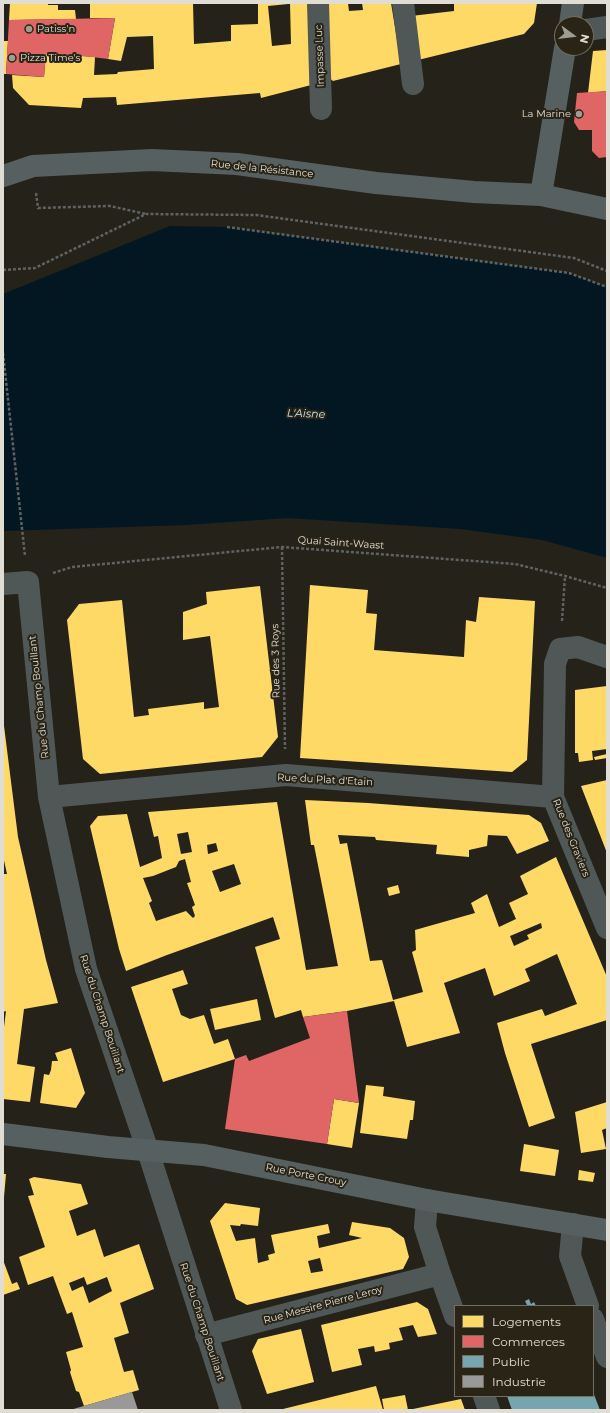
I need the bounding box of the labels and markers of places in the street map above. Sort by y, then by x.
place label: Patiss'n [37,23,75,35]
marker: Patiss'n [24,24,34,34]
place label: Pizza Time's [20,52,80,64]
marker: Pizza Time's [7,53,17,63]
place label: La Marine [522,108,571,120]
marker: La Marine [574,109,584,119]

